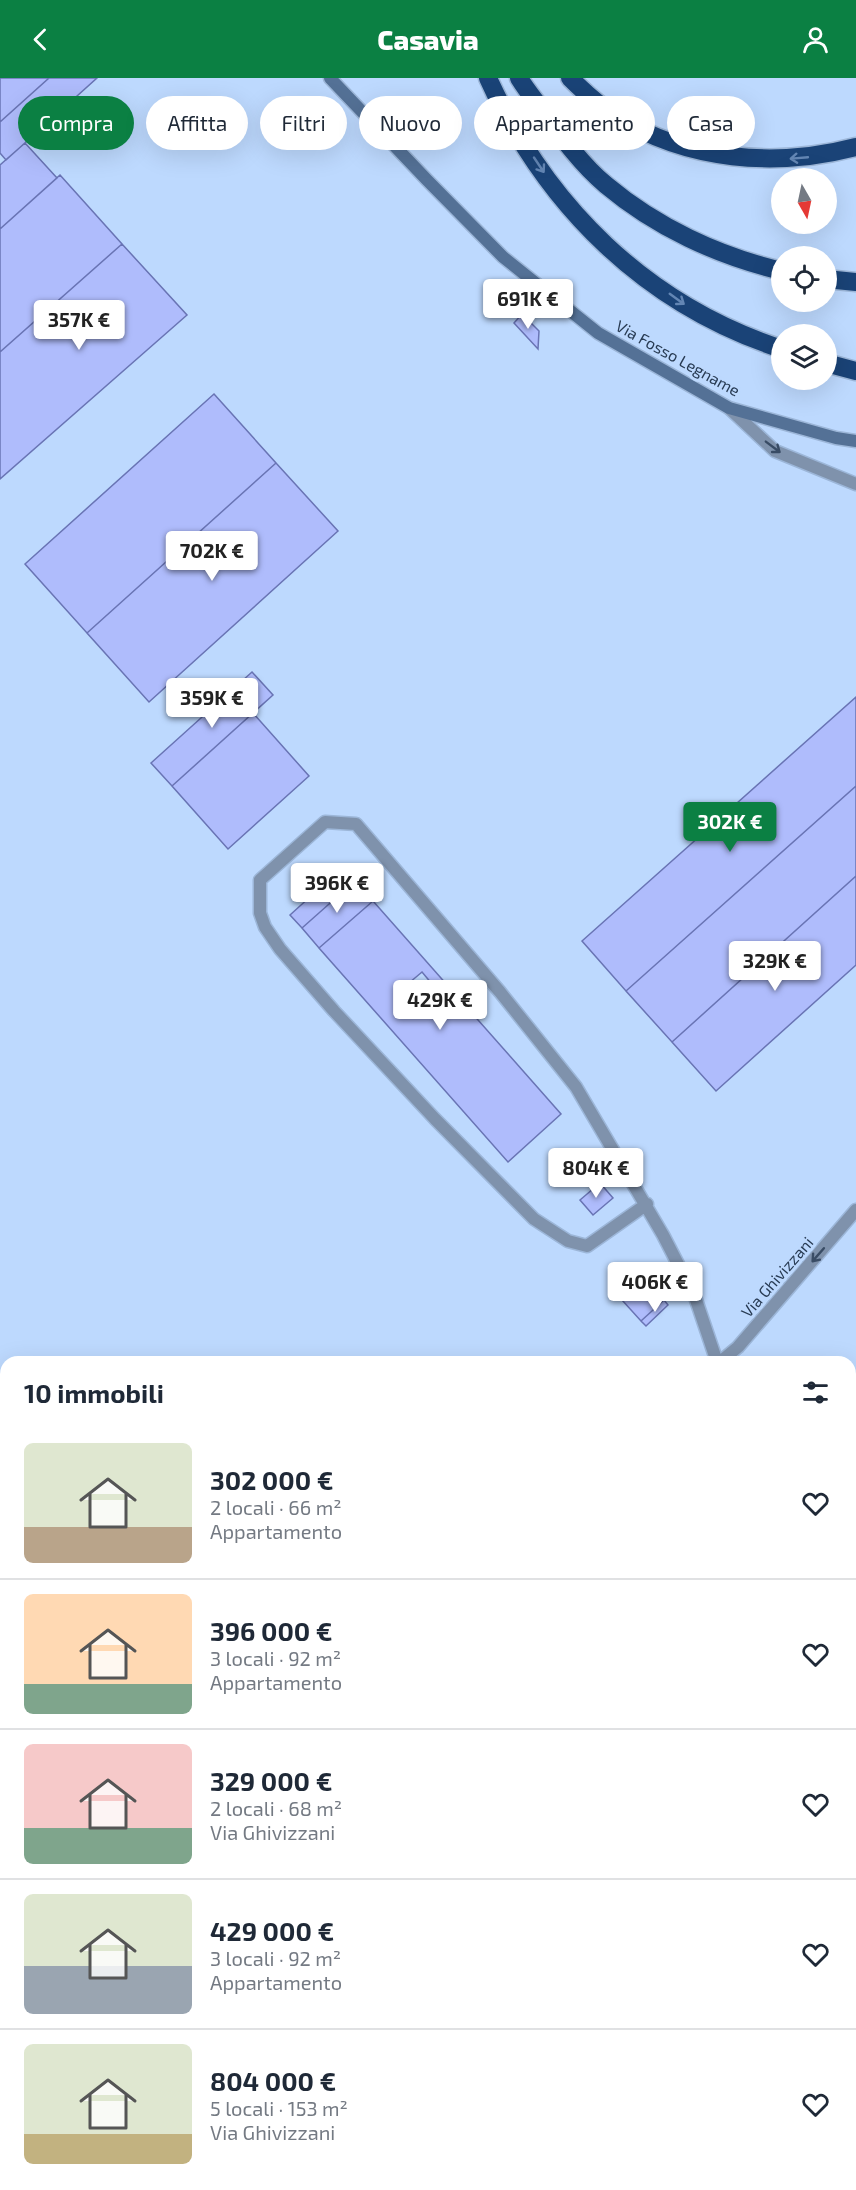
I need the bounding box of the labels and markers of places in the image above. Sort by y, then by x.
pin: 691K € [479,279,577,330]
pin: 357K € [30,300,128,351]
pin: 702K € [163,531,261,582]
pin: 359K € [163,678,261,729]
pin: 302K € [681,802,779,853]
pin: 396K € [288,863,386,914]
pin: 329K € [726,941,824,992]
pin: 429K € [391,980,489,1031]
pin: 804K € [547,1148,645,1199]
pin: 406K € [606,1262,704,1313]

